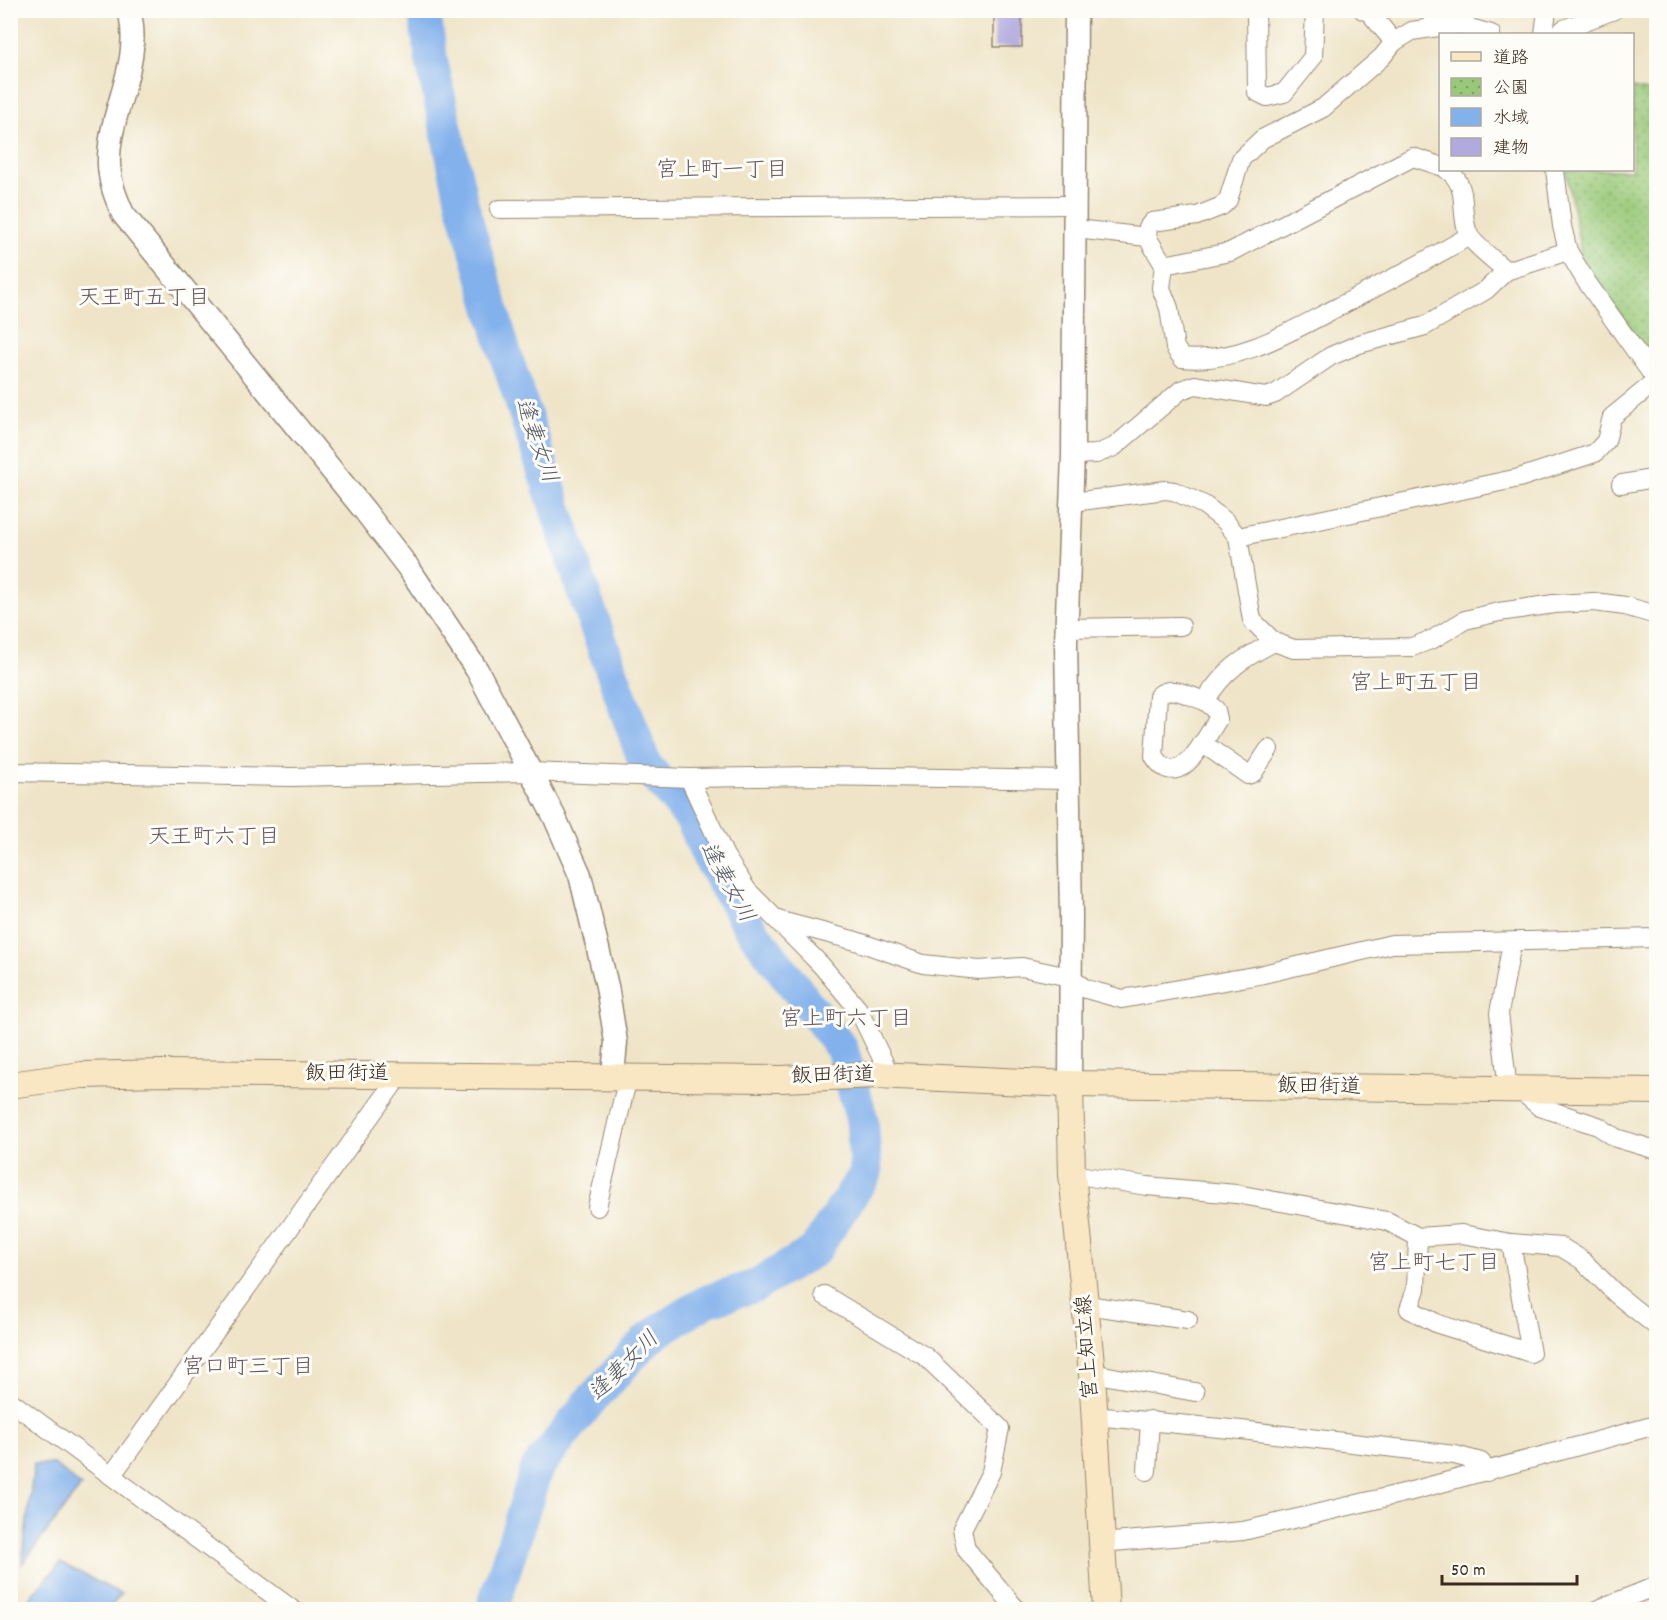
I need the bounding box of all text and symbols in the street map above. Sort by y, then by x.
legend [1439,33,1634,171]
text: 道路 [1493,47,1529,72]
text: 公園 [1493,77,1529,102]
text: 水域 [1493,107,1529,132]
text: 建物 [1493,137,1529,162]
district label: 宮上町一丁目 [656,156,788,187]
district label: 天王町五丁目 [78,284,210,315]
water label: 逢妻女川 [506,394,564,488]
district label: 宮上町五丁目 [1350,669,1482,700]
district label: 天王町六丁目 [148,823,280,854]
water label: 逢妻女川 [691,837,761,929]
district label: 宮上町六丁目 [780,1005,912,1036]
street label: 飯田街道 [305,1060,389,1090]
street label: 飯田街道 [791,1061,875,1093]
street label: 飯田街道 [1277,1072,1361,1104]
district label: 宮上町七丁目 [1368,1249,1500,1280]
street label: 宮上知立線 [1070,1294,1108,1400]
water label: 逢妻女川 [583,1325,667,1409]
district label: 宮口町三丁目 [182,1353,314,1384]
scale bar [1442,1548,1577,1586]
text: 50 m [1451,1559,1486,1584]

